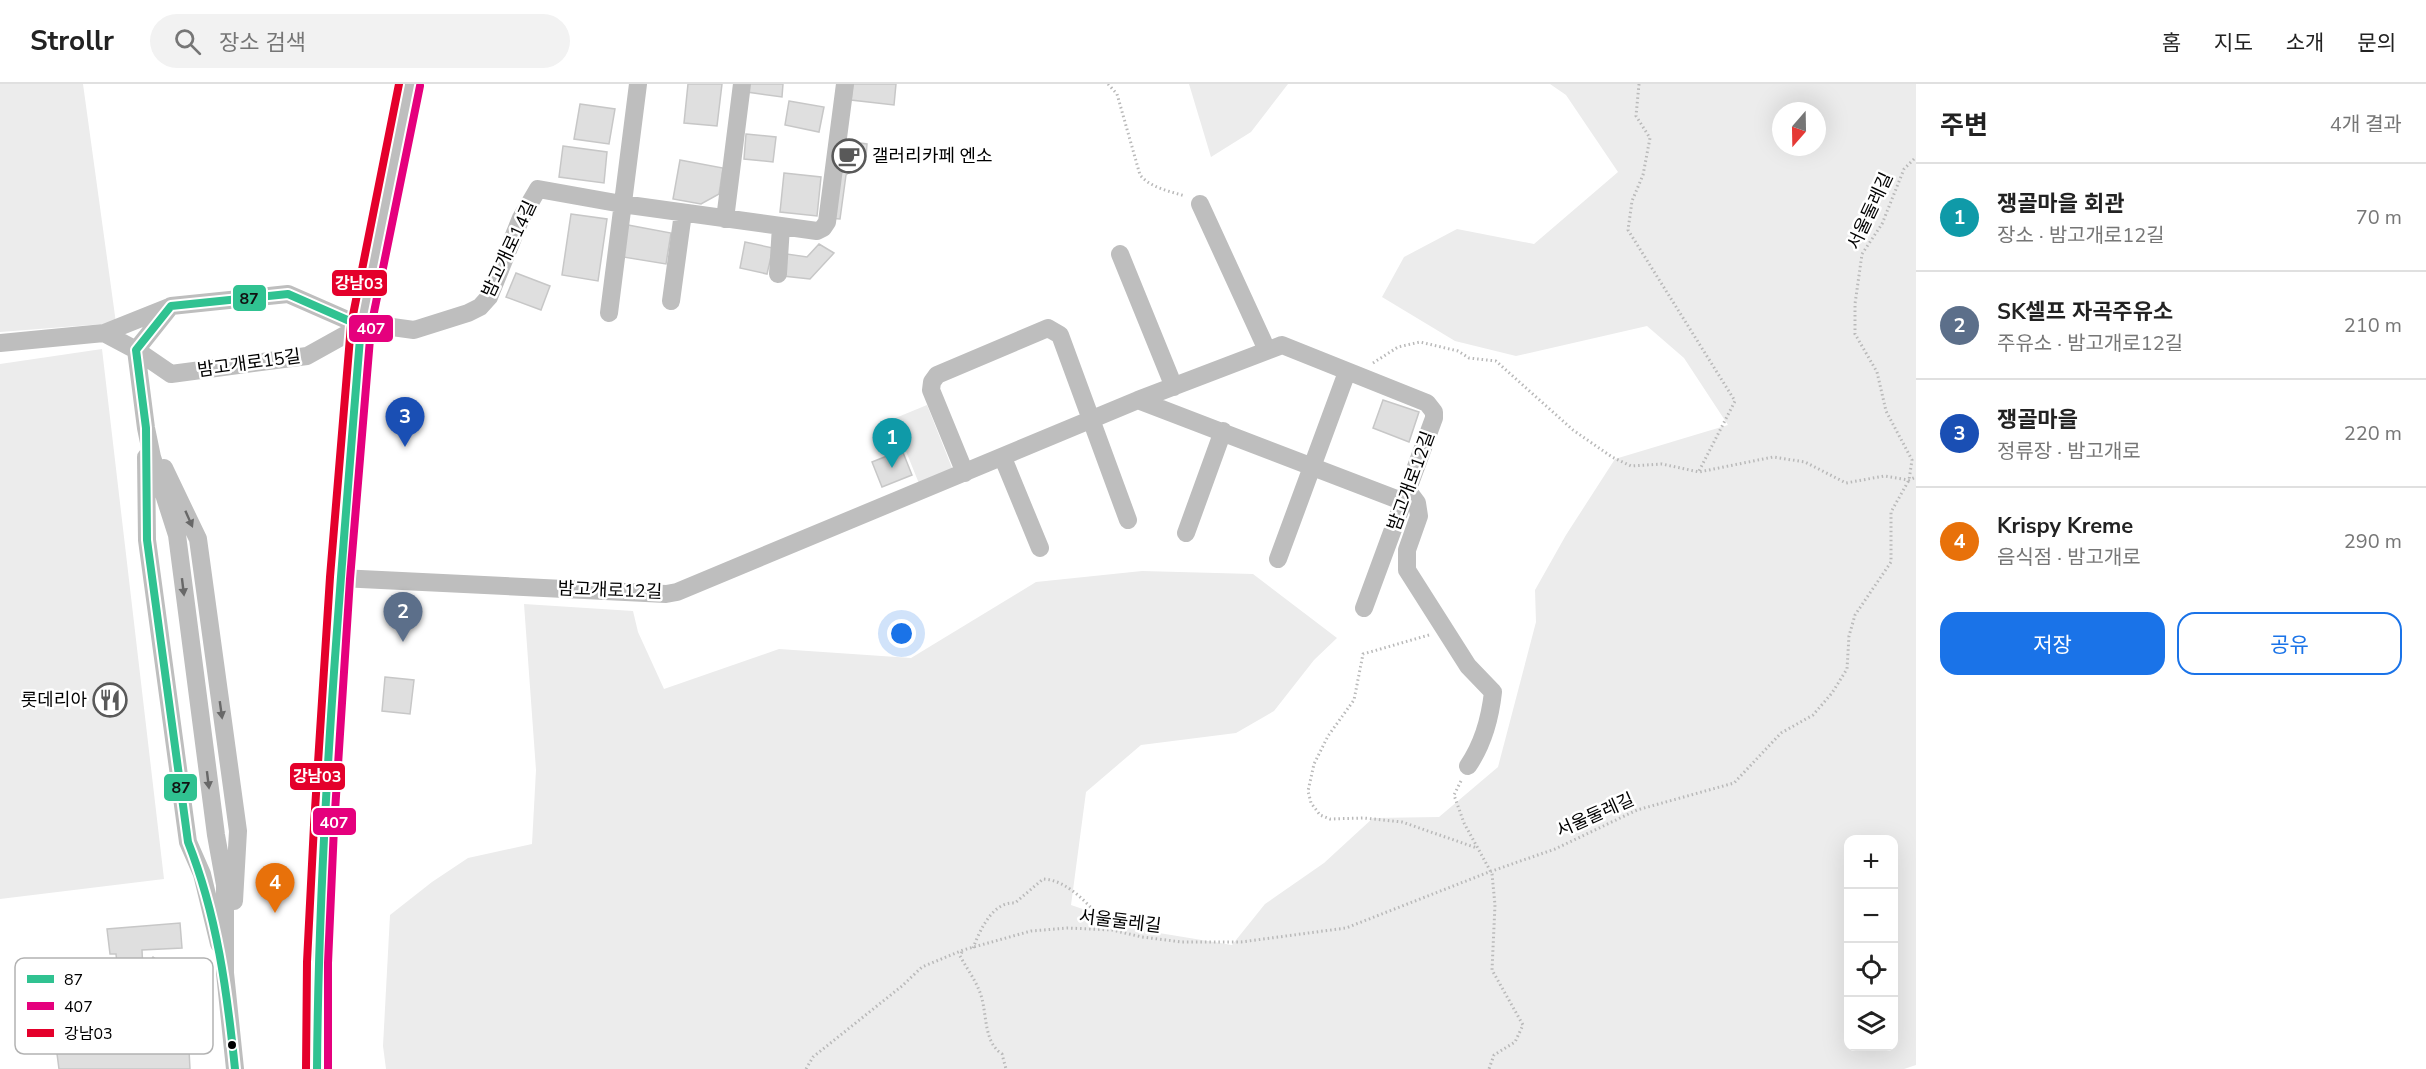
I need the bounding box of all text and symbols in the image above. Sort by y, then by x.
search box [150,14,570,68]
text: Strollr [30,22,114,60]
icon: search [171,25,204,58]
text: 장소 검색 [219,28,306,58]
text: 홈 [2162,29,2181,57]
text: 지도 [2214,29,2253,57]
text: 소개 [2286,29,2324,57]
text: 문의 [2357,29,2396,57]
north arrow [1772,102,1826,156]
text: 주변 [1940,108,1988,143]
text: 4개 결과 [2330,111,2402,138]
cafe icon: 갤러리카페 엔소 [831,138,867,174]
place label: 갤러리카페 엔소 [872,144,993,168]
street label: 서울둘레길 [1842,168,1898,254]
text: 쟁골마을 회관 [1997,189,2124,219]
street label: 밤고개로14길 [476,197,542,301]
text: 1 [1954,204,1966,231]
text: 70 m [2356,204,2402,231]
text: 장소 · 밤고개로12길 [1997,222,2165,249]
line badge: 강남03 [331,269,388,297]
text: 강남03 [335,273,383,295]
line badge: 87 [232,284,267,312]
text: 87 [239,288,259,310]
text: SK셀프 자곡주유소 [1997,297,2173,327]
text: 2 [1954,312,1966,339]
text: 210 m [2344,312,2402,339]
line badge: 407 [348,314,394,343]
text: 407 [357,318,385,340]
text: 주유소 · 밤고개로12길 [1997,330,2183,357]
street label: 밤고개로15길 [196,344,302,382]
pin: 3 [386,398,424,447]
text: 쟁골마을 [1997,405,2078,435]
pin: 1 [872,418,912,468]
text: 3 [1954,420,1966,447]
text: 220 m [2344,420,2402,447]
street label: 밤고개로12길 [1382,428,1440,534]
text: 정류장 · 밤고개로 [1997,438,2141,465]
one-way arrow [184,510,194,528]
text: Krispy Kreme [1997,511,2133,541]
text: 4 [1954,528,1966,555]
text: 290 m [2344,528,2402,555]
text: 음식점 · 밤고개로 [1997,544,2141,571]
street label: 밤고개로12길 [557,576,663,604]
one-way arrow [179,577,188,596]
pin: 2 [384,592,422,642]
button: 저장 [1940,612,2165,675]
button: 공유 [2177,612,2402,675]
your location [887,619,916,648]
restaurant icon: 롯데리아 [92,682,128,718]
place label: 롯데리아 [21,688,87,712]
one-way arrow [217,701,226,720]
line badge: 강남03 [289,762,346,791]
text: 강남03 [293,766,341,788]
one-way arrow [204,771,213,790]
line badge: 87 [163,773,198,802]
text: 87 [171,777,191,799]
street label: 서울둘레길 [1552,787,1638,843]
line badge: 407 [312,807,357,836]
text: 407 [320,812,348,834]
map controls [1844,835,1898,1051]
button: + [1844,835,1898,889]
pin: 4 [256,864,294,913]
button: − [1844,889,1898,943]
street label: 서울둘레길 [1077,904,1163,938]
button: locate [1844,943,1898,997]
legend [15,958,213,1054]
text: 87 [64,969,83,991]
text: 407 [64,996,93,1018]
button: layers [1844,997,1898,1051]
text: 강남03 [64,1023,113,1045]
unlabelled marker [226,1039,238,1051]

